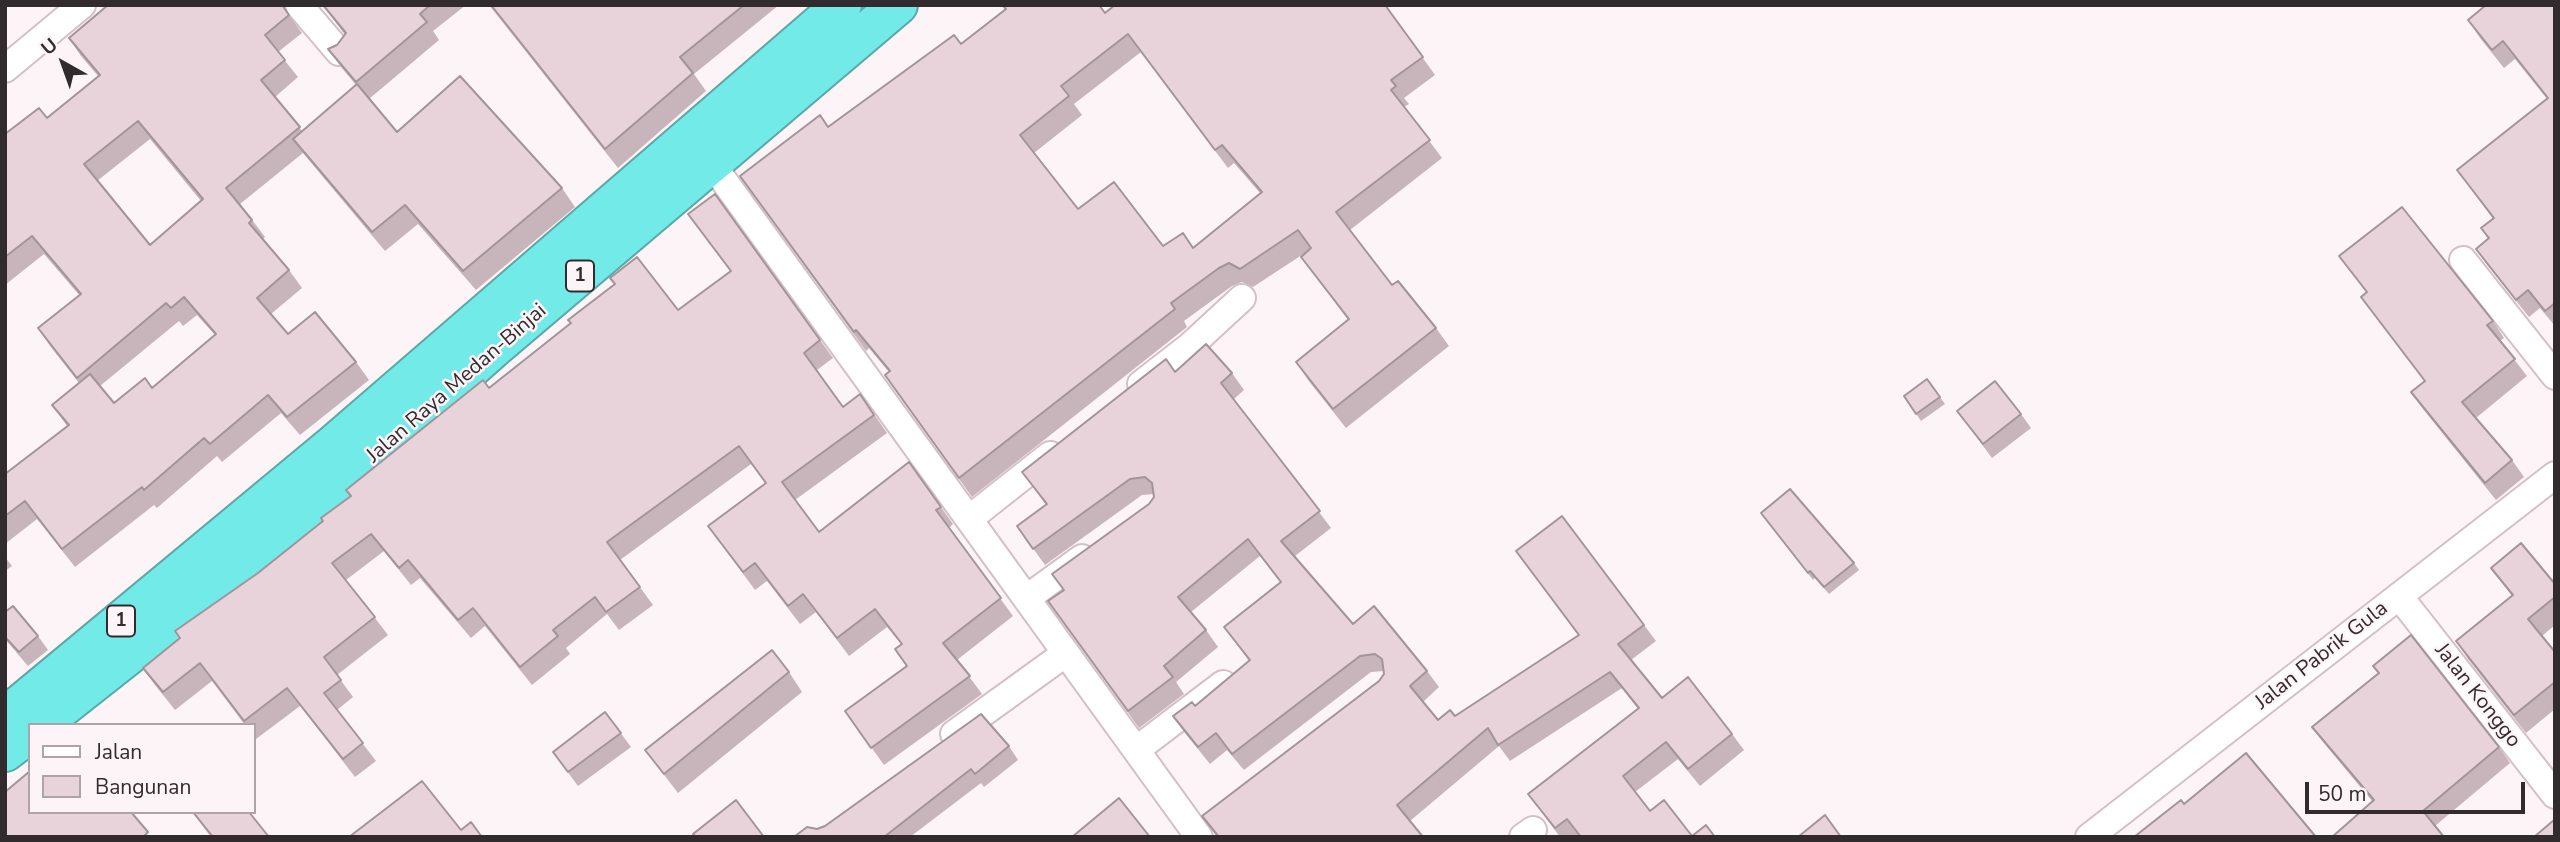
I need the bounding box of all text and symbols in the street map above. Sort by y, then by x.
north arrow [28,28,98,98]
text: U [36,32,63,61]
road number: 1 [566,260,594,292]
street label: Jalan Raya Medan-Binjai [362,299,552,469]
street label: Jalan Pabrik Gula [2251,596,2393,716]
road number: 1 [107,606,135,636]
street label: Jalan Konggo [2428,639,2526,753]
legend [28,723,256,814]
text: Jalan [95,738,142,766]
scale bar [2308,768,2528,812]
text: Bangunan [95,773,191,801]
text: 50 m [2318,780,2367,808]

